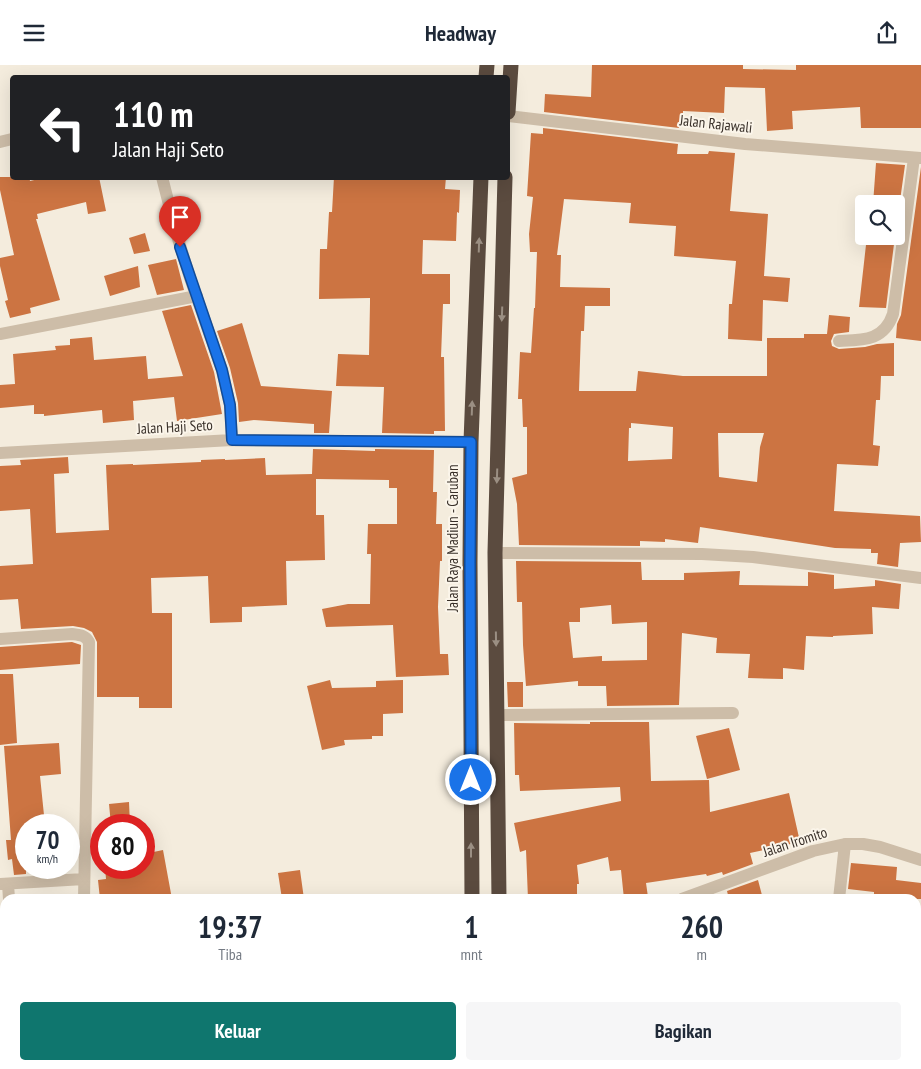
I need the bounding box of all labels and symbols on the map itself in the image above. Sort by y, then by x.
street label: Jalan Rajawali [678,110,753,137]
pin [159,196,201,247]
one-way arrow [475,237,483,253]
one-way arrow [497,306,505,322]
one-way arrow [469,399,477,415]
street label: Jalan Haji Seto [136,415,213,438]
street label: Jalan Raya Madiun - Caruban [443,464,462,613]
one-way arrow [493,468,501,484]
one-way arrow [492,631,500,647]
position arrow [444,753,496,805]
speed limit sign: 80 [90,814,155,879]
street label: Jalan Iromito [759,822,829,861]
one-way arrow [467,842,475,858]

